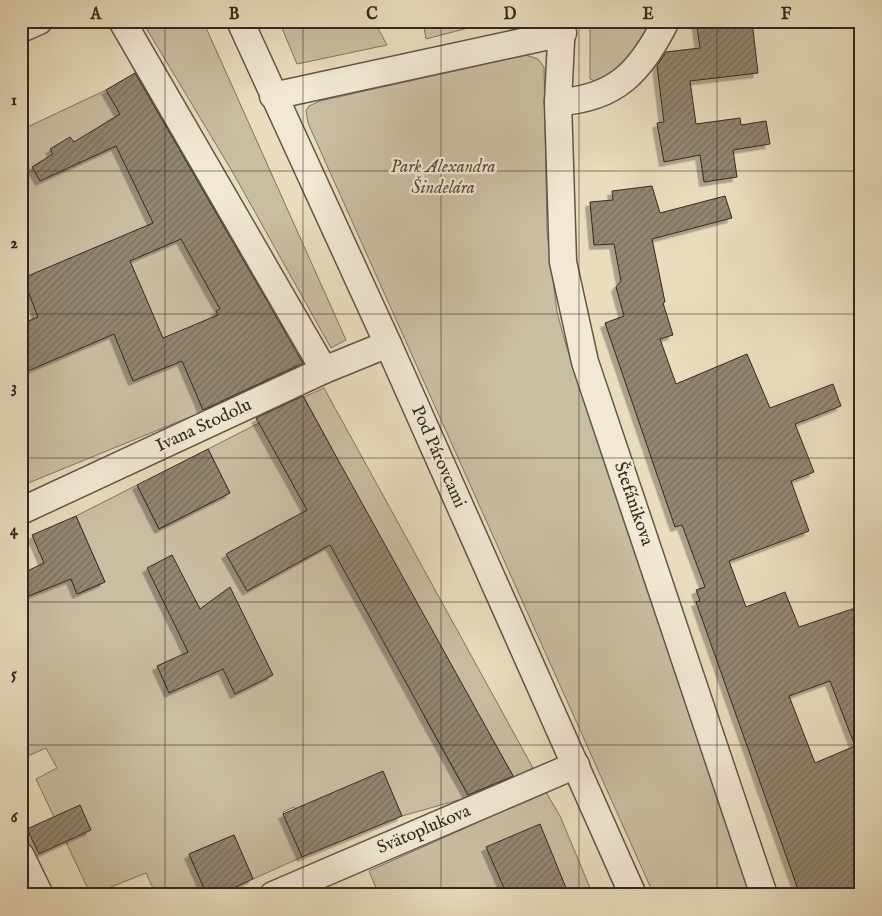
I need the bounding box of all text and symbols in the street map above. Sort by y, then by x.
text: A [90,5,103,25]
text: B [229,5,240,25]
text: C [366,5,378,25]
text: D [504,5,517,25]
text: E [642,5,654,25]
text: F [781,5,792,25]
text: 1 [11,91,17,111]
park label: Park Alexandra Šindelára [390,156,496,200]
text: 2 [10,234,18,254]
text: 3 [11,378,17,398]
street label: Ivana Stodolu [153,394,255,458]
street label: Pod Párovcami [405,402,471,512]
street label: Štefánikova [608,458,660,549]
text: 4 [10,521,19,541]
text: 5 [11,665,17,685]
street label: Svätoplukova [374,800,474,860]
text: 6 [11,808,19,828]

